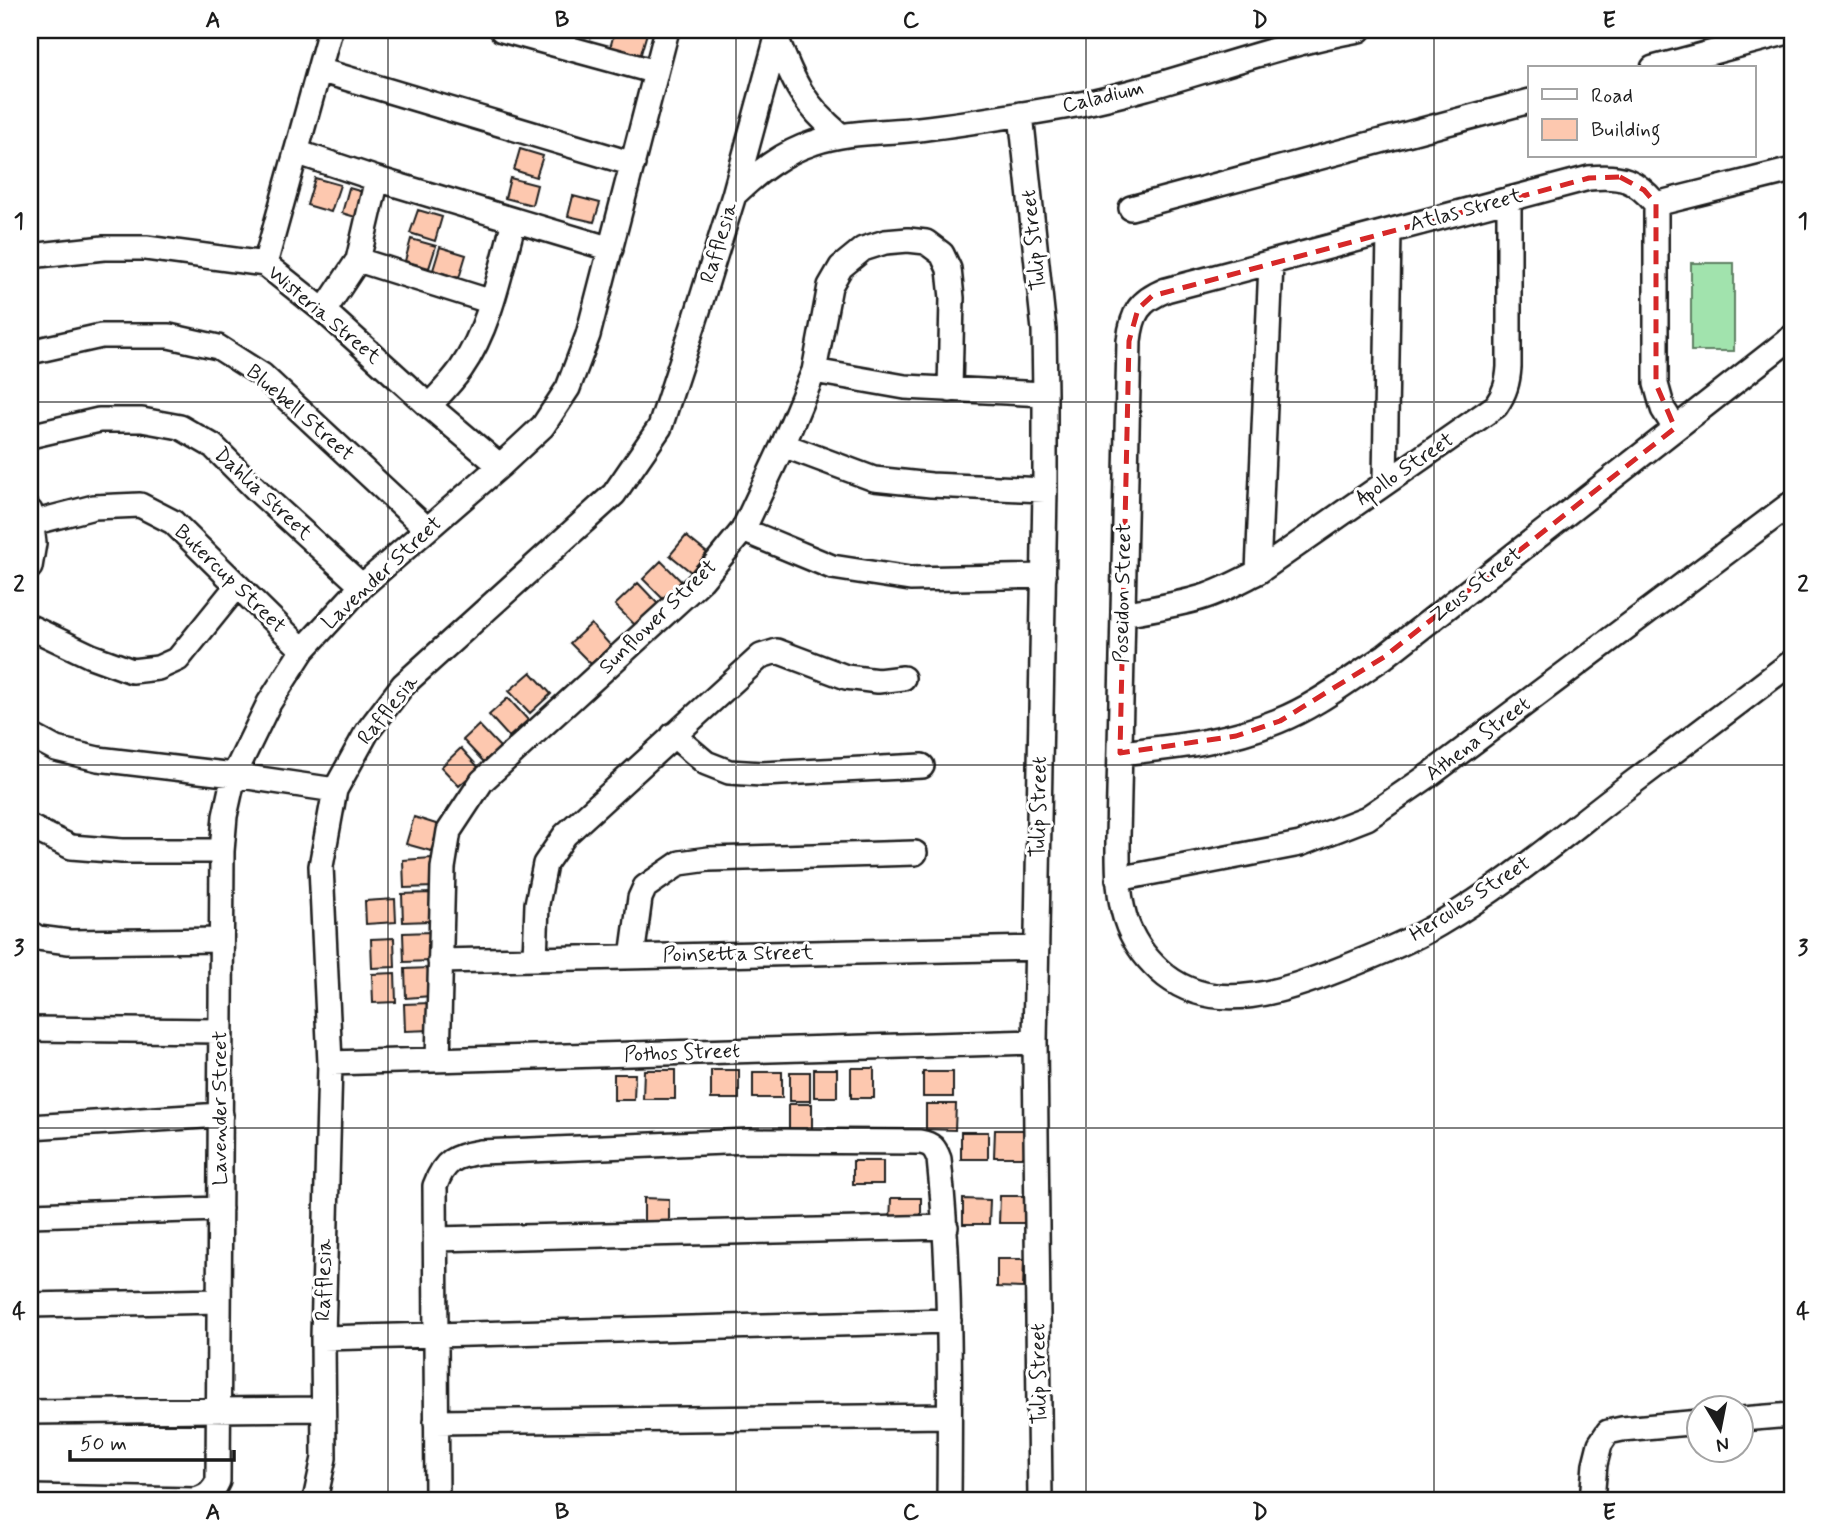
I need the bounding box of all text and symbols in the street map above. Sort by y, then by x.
text: A [205,6,221,36]
text: B [555,6,570,36]
text: C [903,6,920,36]
text: D [1252,6,1268,36]
text: E [1602,6,1616,36]
legend [1528,66,1756,158]
street label: Caladium [1059,74,1147,120]
text: Road [1591,82,1633,110]
text: Building [1591,116,1661,146]
street label: Atlas Street [1407,181,1526,238]
street label: Tulip Street [1015,188,1053,292]
street label: Rafflesia [694,199,745,287]
text: 1 [14,207,24,237]
text: 1 [1798,207,1808,237]
street label: Wisteria Street [261,259,387,371]
street label: Bluebell Street [240,358,360,468]
street label: Apollo Street [1351,426,1460,513]
street label: Dahlia Street [208,441,319,547]
street label: Lavender Street [316,510,448,636]
street label: Butercup Street [168,518,292,640]
street label: Poseidon Street [1108,523,1138,663]
street label: Zeus Street [1424,540,1528,630]
street label: Sunflower Street [593,553,723,681]
text: 2 [13,570,25,600]
text: 2 [1797,570,1809,600]
street label: Rafflesia [351,669,425,751]
street label: Athena Street [1420,690,1536,788]
street label: Tulip Street [1024,756,1054,858]
street label: Hercules Street [1404,849,1536,949]
text: 3 [14,934,25,964]
text: 3 [1798,934,1809,964]
street label: Poinsetta Street [662,939,814,969]
street label: Lavender Street [206,1030,234,1185]
street label: Pothos Street [623,1037,741,1069]
street label: Rafflesia [309,1238,339,1321]
text: 4 [12,1297,26,1327]
text: 4 [1796,1297,1810,1327]
street label: Tulip Street [1024,1323,1054,1425]
north arrow [1686,1394,1756,1464]
scale bar [70,1418,234,1462]
text: 50 m [80,1430,127,1458]
text: N [1714,1431,1731,1458]
text: A [205,1498,221,1528]
text: B [555,1498,570,1528]
text: C [903,1498,920,1528]
text: D [1252,1498,1268,1528]
text: E [1602,1498,1616,1528]

